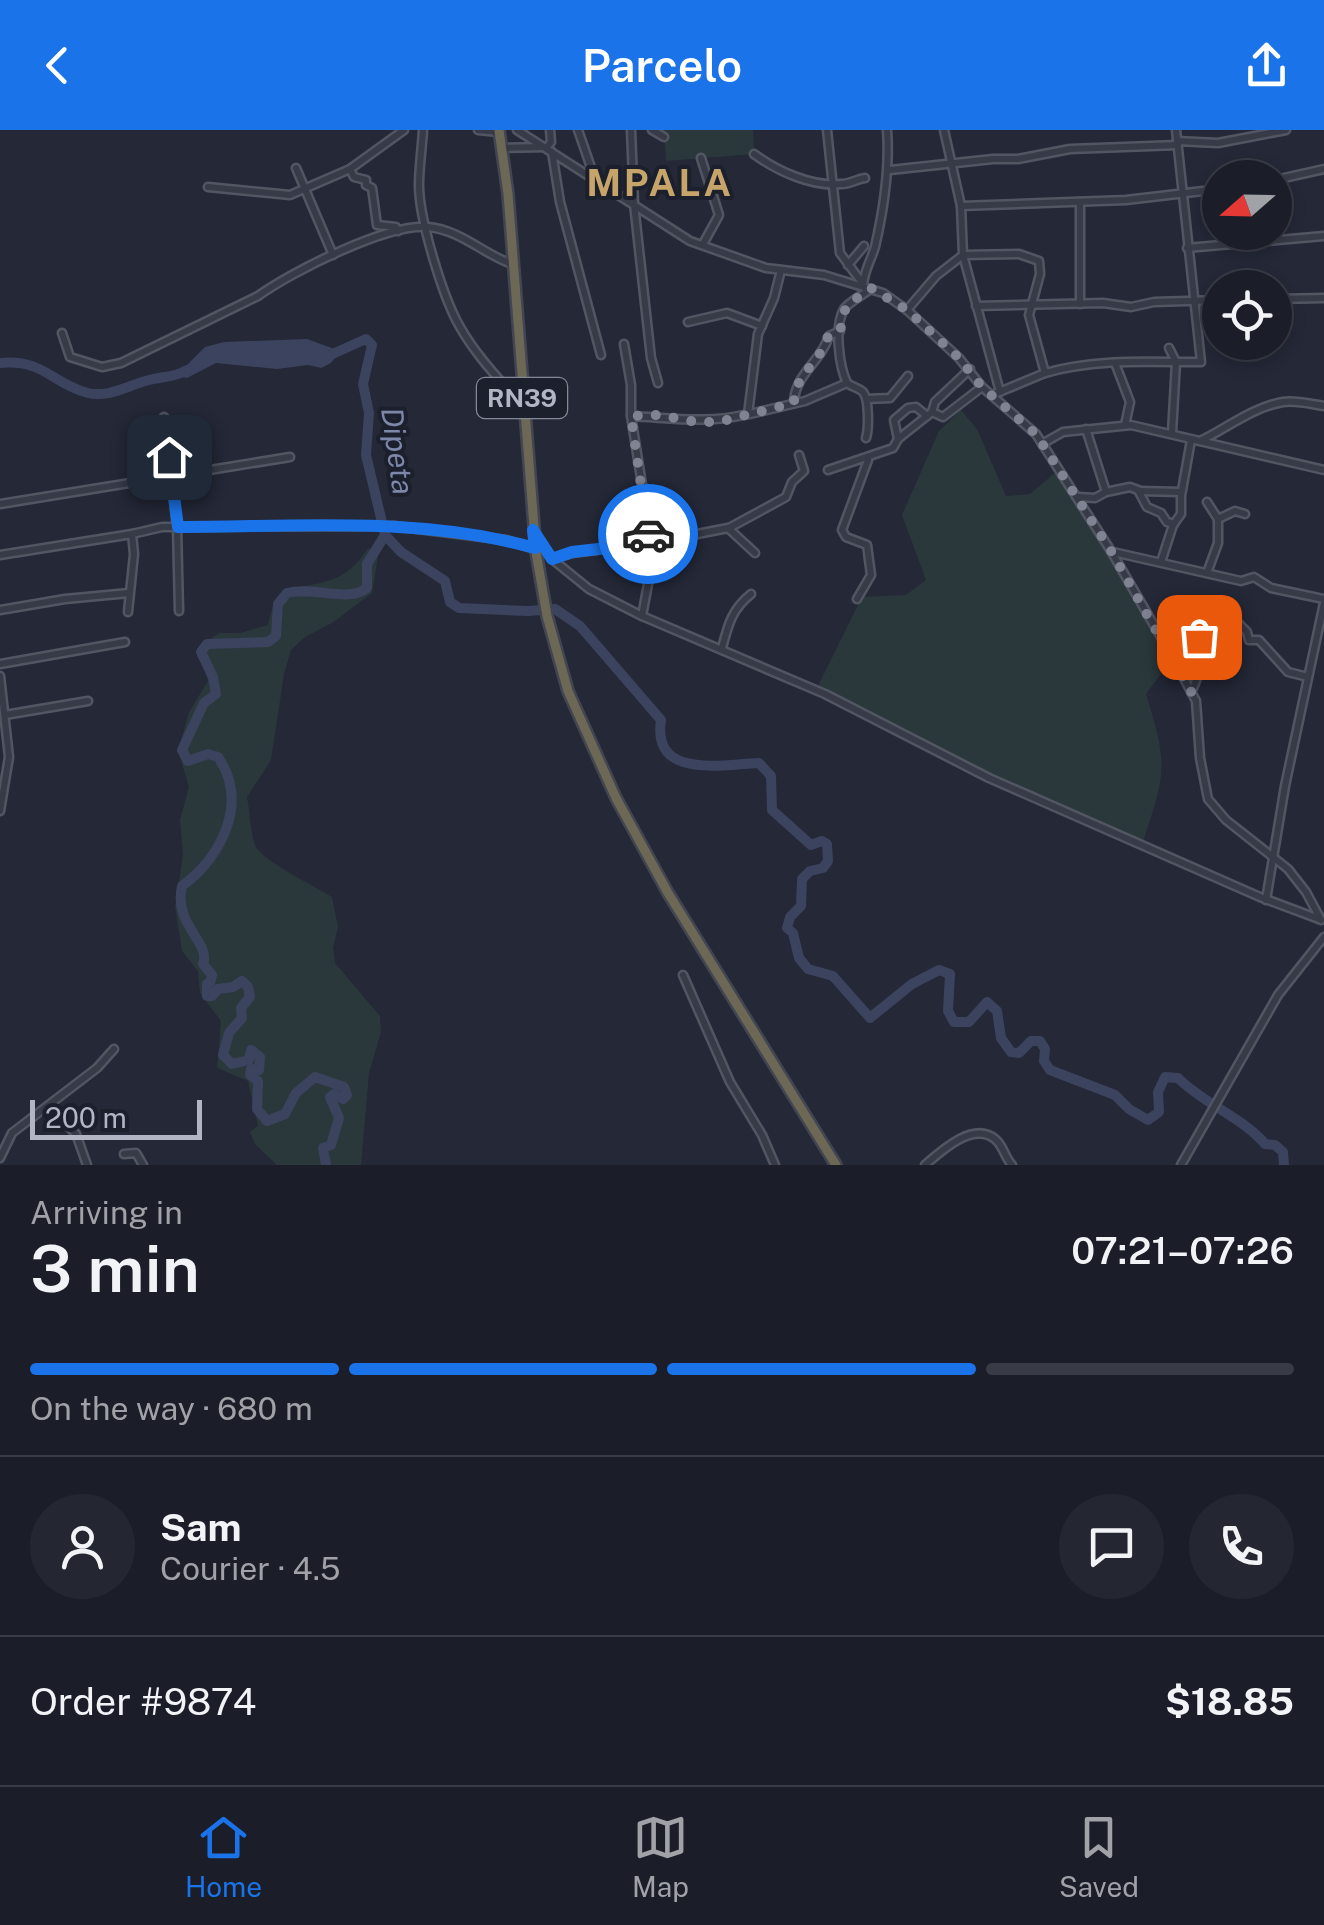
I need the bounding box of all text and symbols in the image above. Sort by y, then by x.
icon: back [30,38,85,93]
icon: share [1239,38,1294,93]
text: Parcelo [582,39,742,92]
district label: MPALA [586,160,734,205]
north arrow [1202,160,1292,250]
map controls [1202,160,1292,360]
button: locate [1202,270,1292,360]
road number: RN39 [477,378,567,418]
water label: Dipeta [374,405,422,497]
pin [127,415,212,500]
icon: home [142,430,197,485]
courier [598,484,698,584]
icon: car [621,507,676,562]
pin [1157,595,1242,680]
icon: bag [1172,610,1227,665]
scale bar [30,1095,202,1140]
text: 200 m [45,1101,127,1134]
text: Arriving in [30,1194,183,1231]
text: 07:21–07:26 [1071,1228,1294,1273]
text: 3 min [30,1230,200,1307]
text: On the way · 680 m [30,1390,313,1427]
button: person [30,1494,135,1599]
button: chat [1059,1494,1164,1599]
button: phone [1189,1494,1294,1599]
text: Sam [160,1505,242,1550]
text: Courier · 4.5 [160,1550,340,1587]
text: Order #9874 [30,1679,256,1724]
text: $18.85 [1165,1679,1294,1724]
tab: Home [185,1810,262,1903]
tab: Map [632,1810,689,1903]
tab: Saved [1059,1810,1139,1903]

